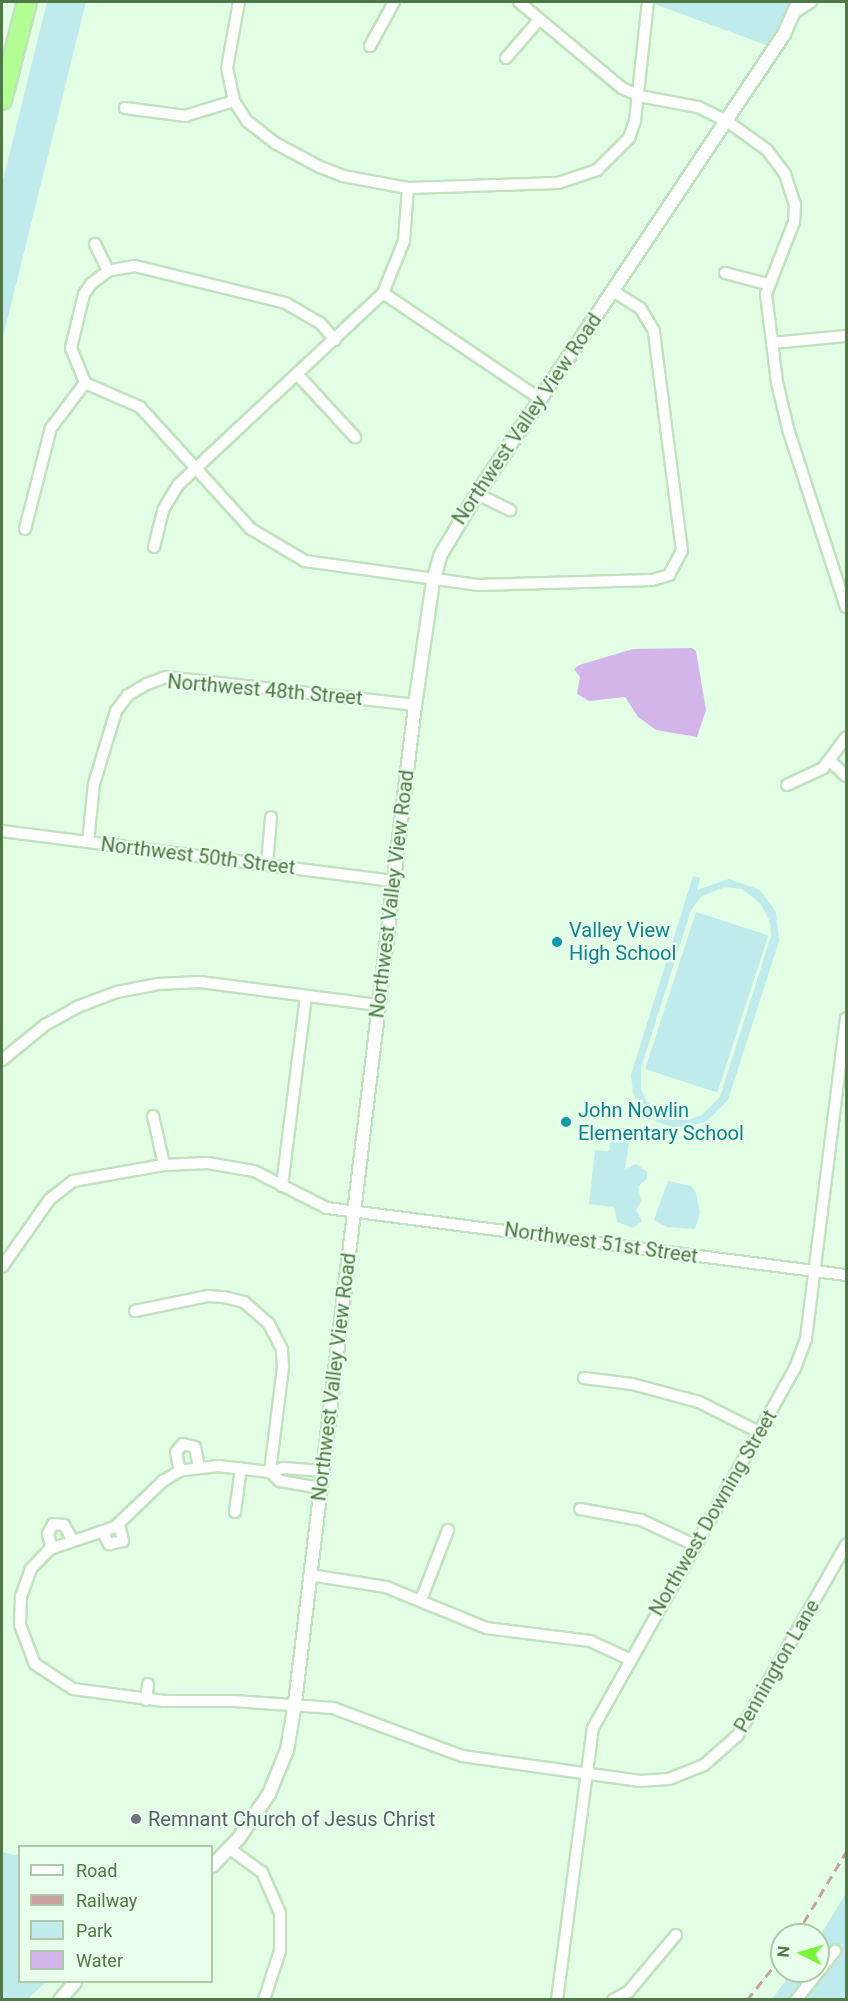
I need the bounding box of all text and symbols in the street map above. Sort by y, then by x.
street label: Northwest Valley View Road [447,309,607,529]
street label: Northwest 48th Street [166,670,364,710]
street label: Northwest Valley View Road [365,769,419,1019]
street label: Northwest 50th Street [99,832,297,880]
place label: Valley View High School [569,918,676,965]
marker: Valley View High School [550,935,564,949]
place label: John Nowlin Elementary School [578,1098,744,1145]
marker: John Nowlin Elementary School [559,1115,573,1129]
street label: Northwest 51st Street [503,1218,699,1268]
street label: Northwest Valley View Road [307,1252,361,1502]
street label: Northwest Downing Street [644,1406,782,1620]
street label: Pennington Lane [729,1595,825,1737]
place label: Remnant Church of Jesus Christ [148,1807,435,1831]
marker: Remnant Church of Jesus Christ [129,1812,143,1826]
legend [18,1845,213,1983]
text: Road [76,1860,117,1881]
text: Railway [76,1890,137,1911]
text: Park [76,1920,112,1941]
north arrow [770,1923,830,1983]
text: N [774,1945,794,1958]
text: Water [76,1950,123,1971]

